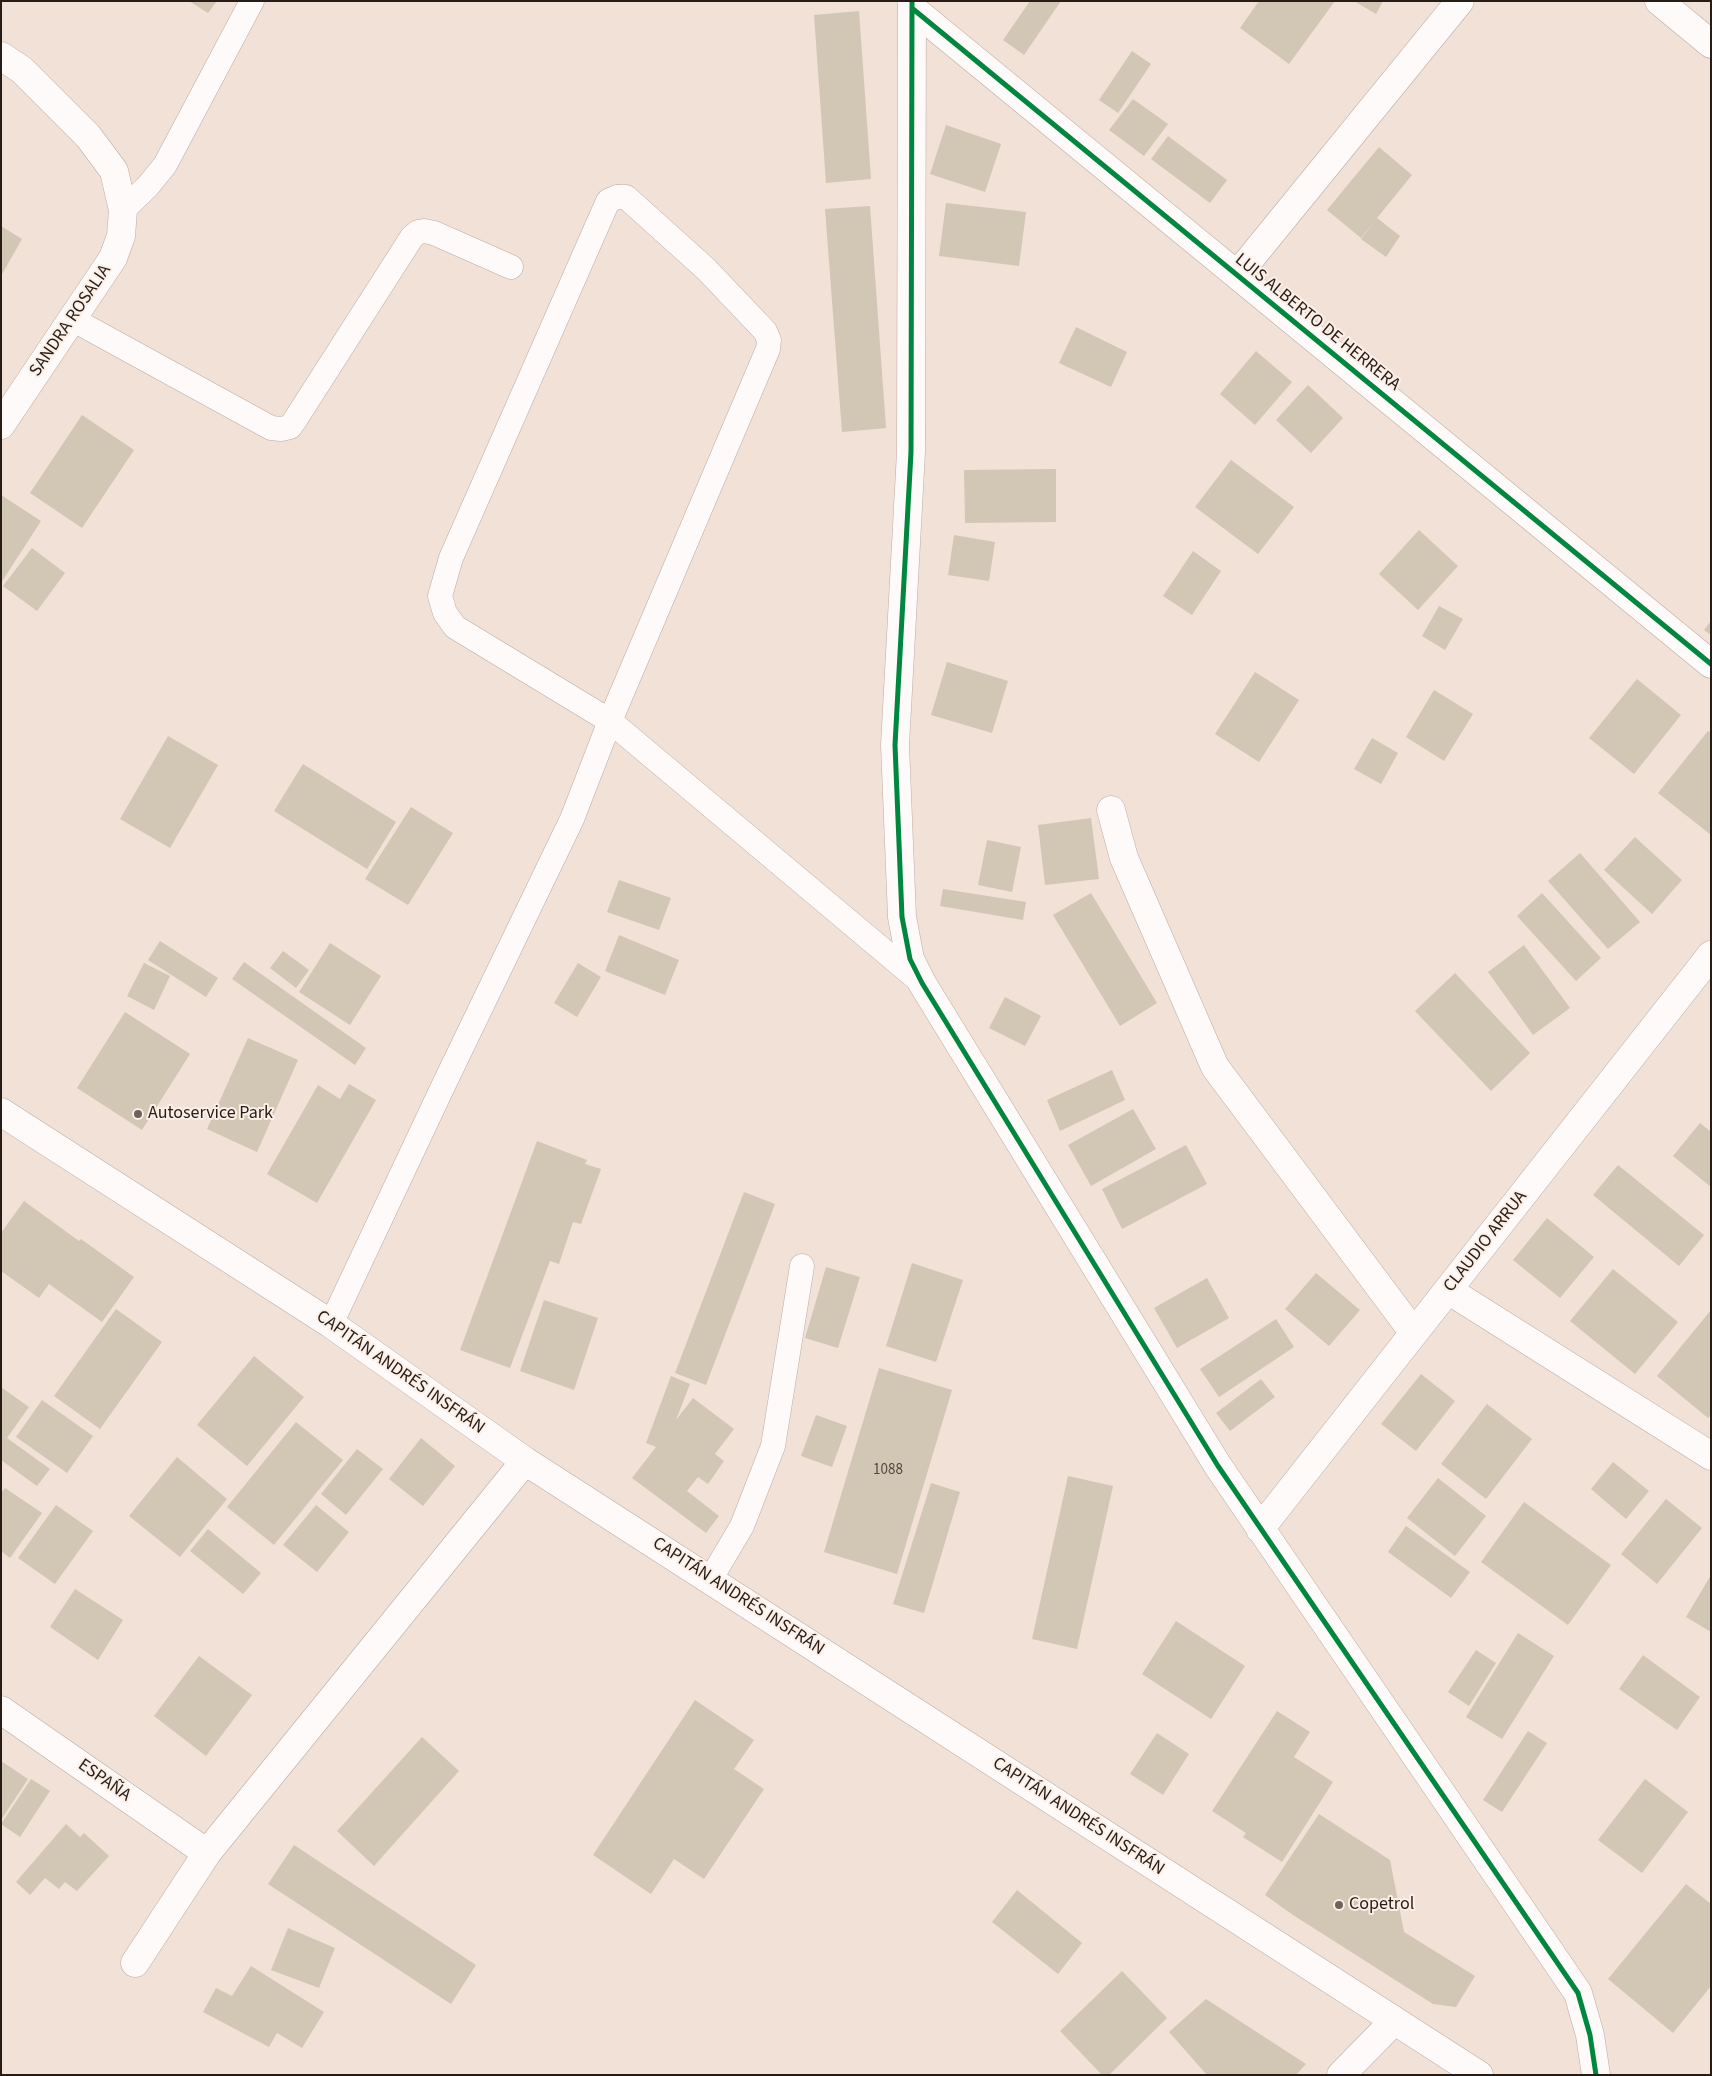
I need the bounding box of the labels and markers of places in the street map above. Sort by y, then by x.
place label: Autoservice Park [148,1103,273,1125]
marker: Autoservice Park [132,1108,144,1120]
place label: Copetrol [1349,1894,1414,1916]
marker: Copetrol [1333,1899,1345,1911]

